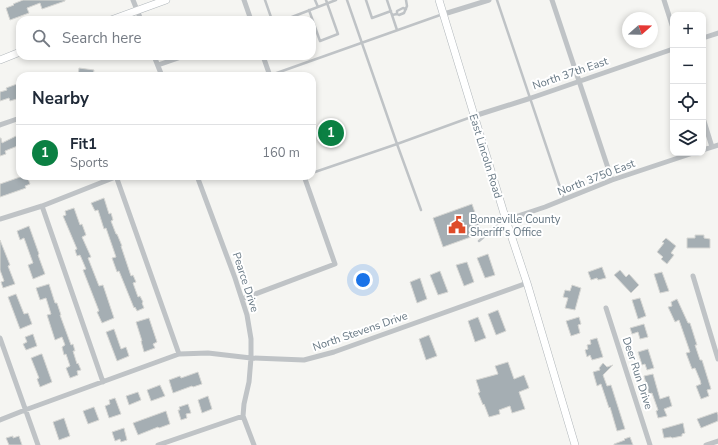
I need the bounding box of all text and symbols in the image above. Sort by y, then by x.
north arrow [622,12,658,48]
map controls [670,12,706,156]
button: + [670,12,706,48]
search box [16,16,316,60]
icon: search [30,27,52,49]
text: Search here [62,28,142,48]
button: − [670,48,706,84]
street label: North 37th East [530,54,610,93]
button: locate [670,84,706,120]
text: Nearby [32,87,89,110]
street label: East Lincoln Road [466,112,506,200]
pin: 1 [318,118,344,148]
button: layers [670,120,706,156]
text: Fit1 [70,134,97,154]
text: 1 [41,144,49,162]
text: 160 m [262,144,300,162]
text: Sports [70,154,109,172]
street label: North 3750 East [555,156,637,199]
place label: Bonneville County Sheriff's Office [470,212,561,240]
public building icon: Bonneville County Sheriff's Office [447,215,467,235]
street label: Pearce Drive [229,250,262,314]
your location [353,270,373,290]
street label: North Stevens Drive [311,308,410,355]
street label: Deer Run Drive [619,335,656,411]

